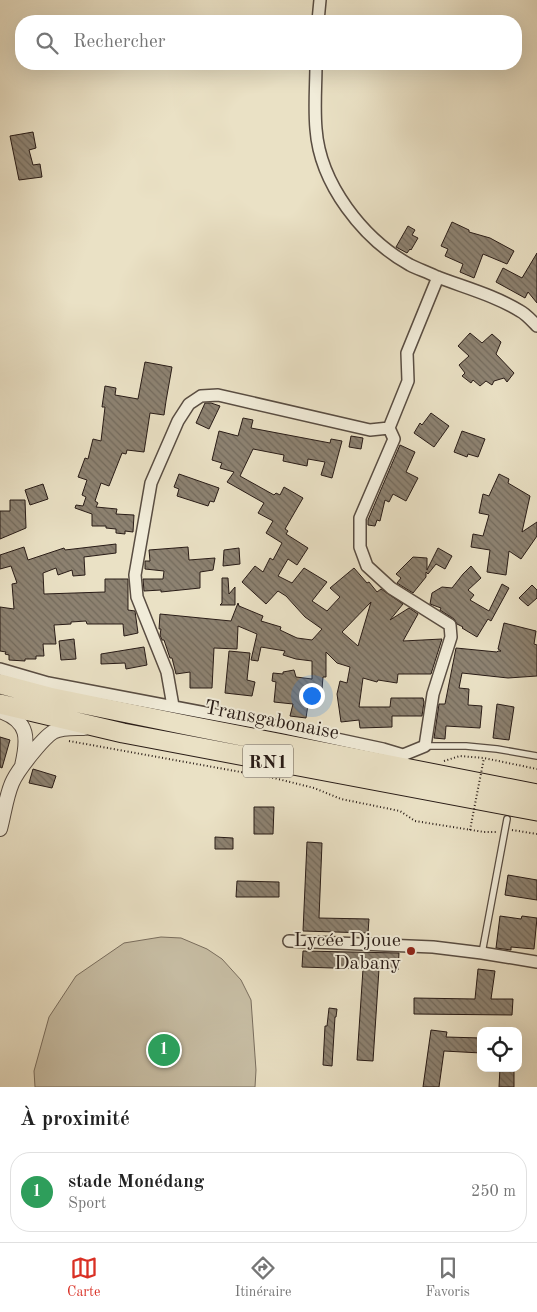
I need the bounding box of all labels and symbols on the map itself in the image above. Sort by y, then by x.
your location [299,683,325,709]
street label: Transgabonaise [203,698,341,744]
road number: RN1 [243,744,293,778]
place label: Lycée Djoue Dabany [293,931,401,974]
marker: Lycée Djoue Dabany [405,945,417,957]
pin: 1 [148,1031,180,1069]

